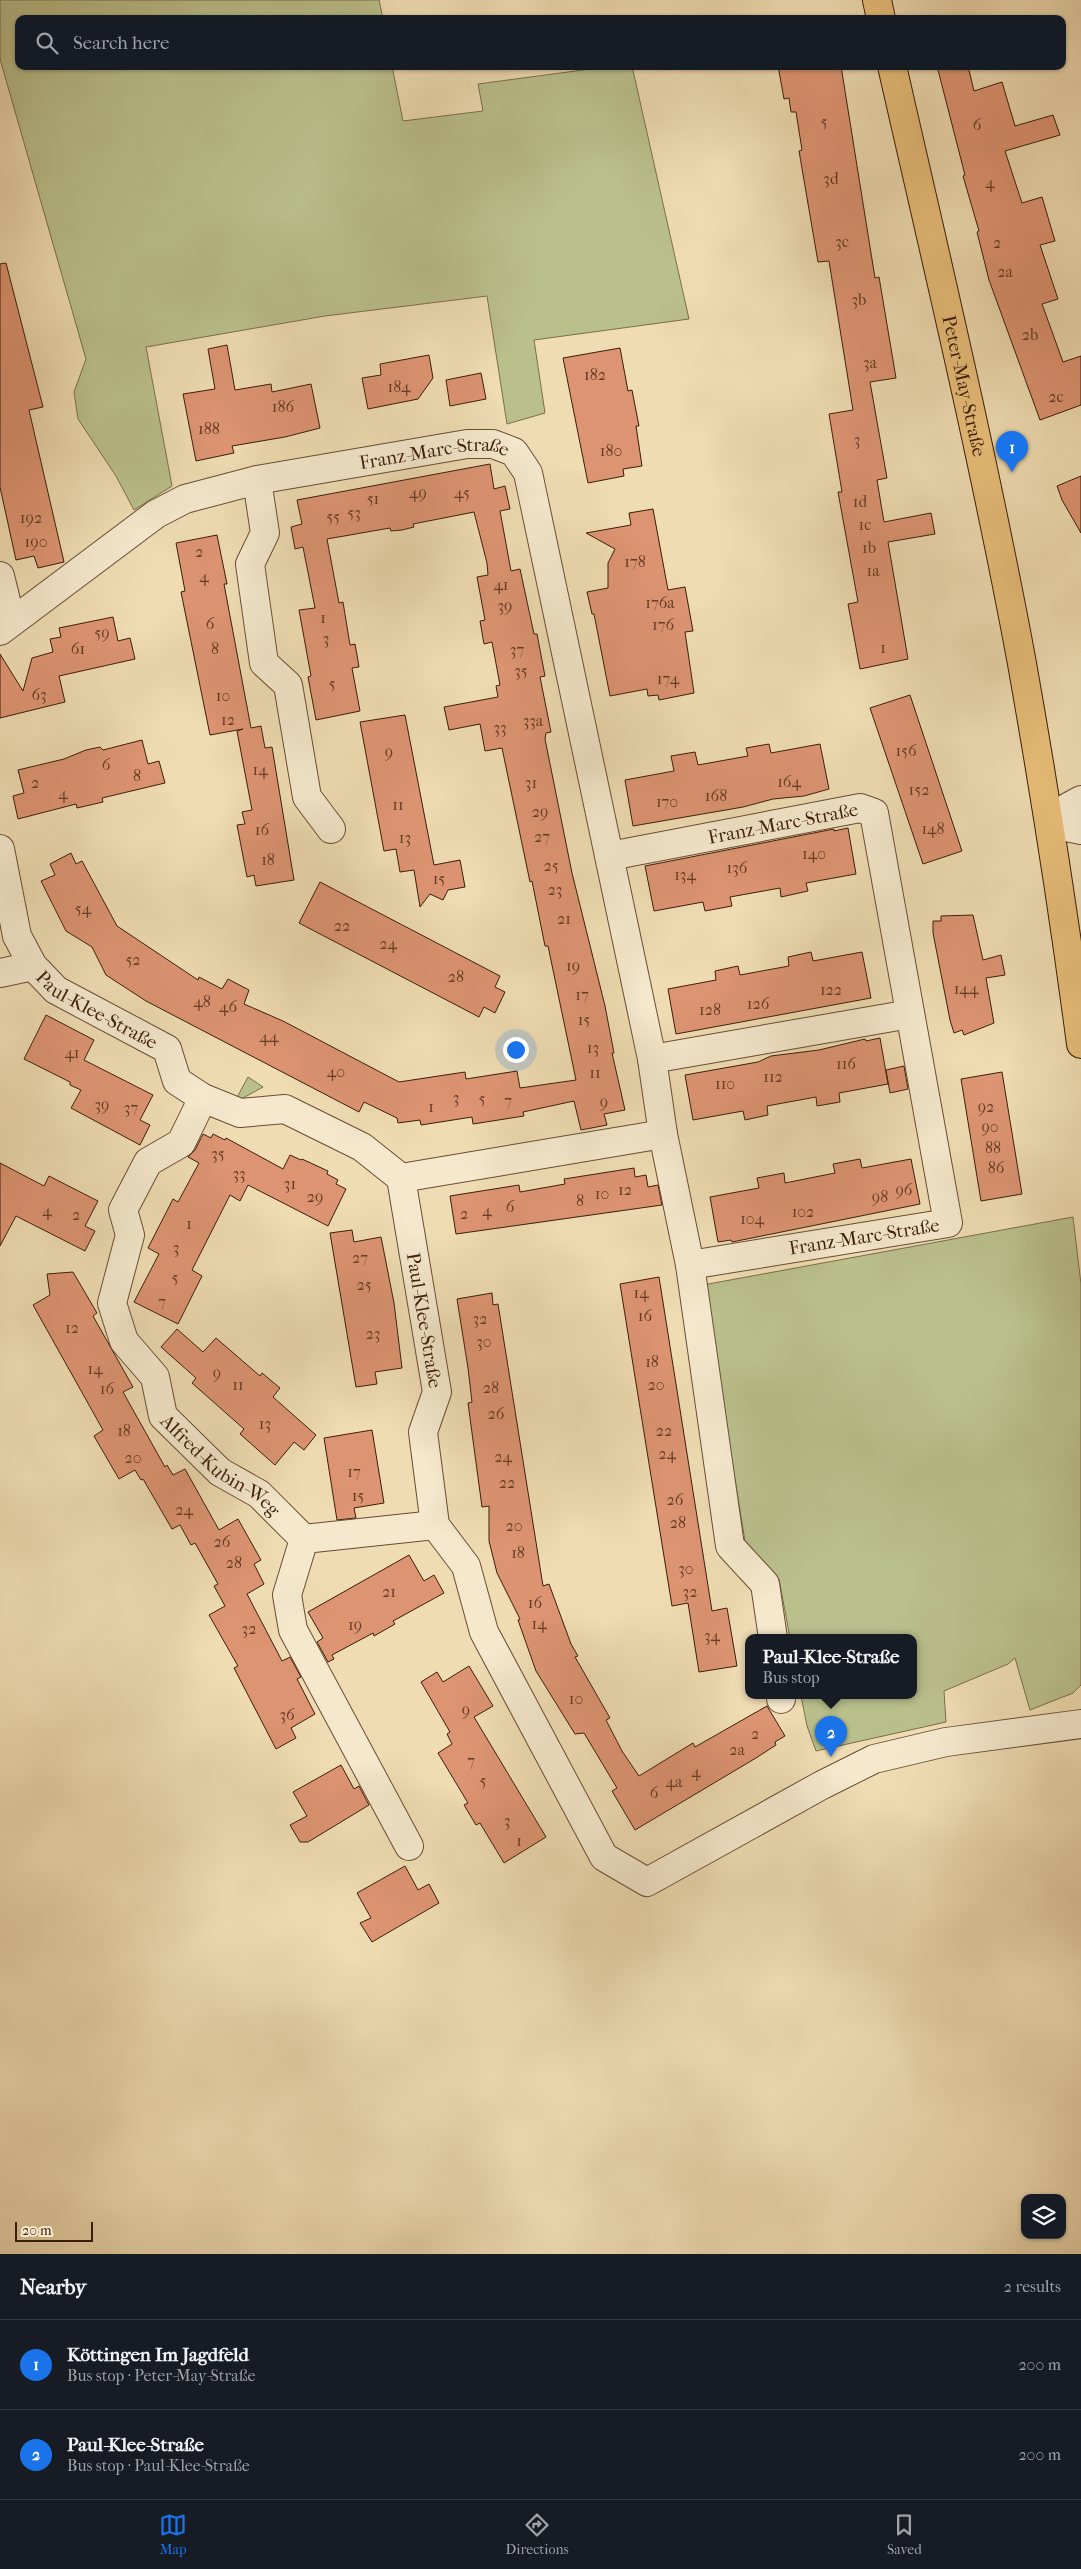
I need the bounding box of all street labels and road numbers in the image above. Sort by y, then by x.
street label: Peter-May-Straße [937,313,990,459]
street label: Franz-Marc-Straße [358,434,512,474]
street label: Franz-Marc-Straße [706,799,860,849]
street label: Paul-Klee-Straße [31,966,161,1054]
street label: Franz-Marc-Straße [787,1214,941,1260]
street label: Paul-Klee-Straße [402,1251,446,1390]
street label: Alfred-Kubin-Weg [155,1409,285,1522]

